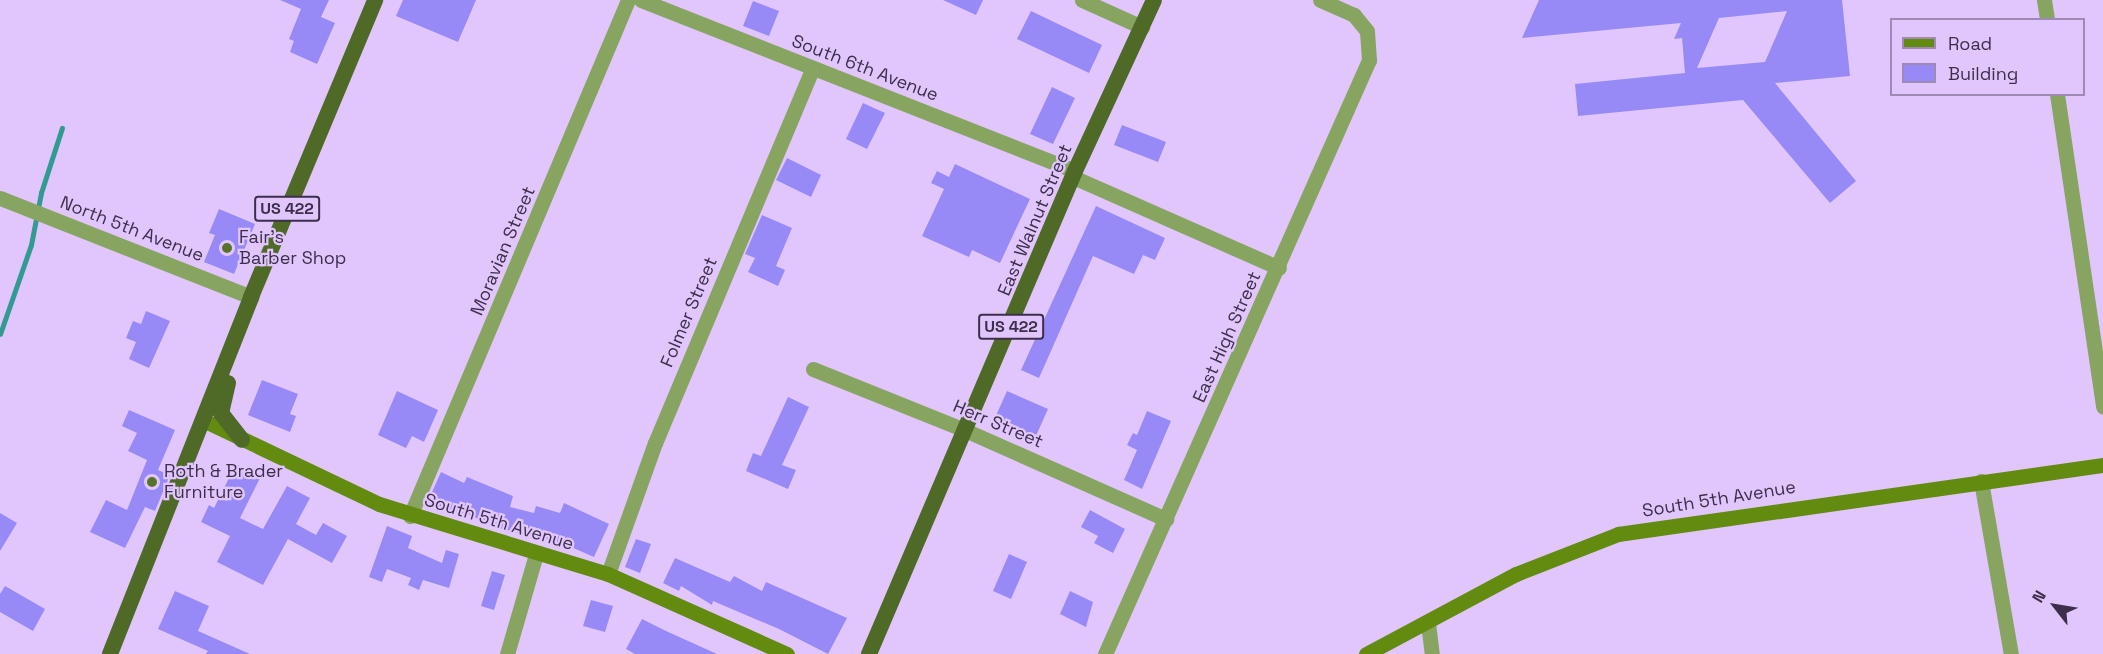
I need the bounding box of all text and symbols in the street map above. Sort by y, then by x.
legend [1890,18,2085,96]
street label: South 6th Avenue [788,30,942,106]
text: Road [1948,32,1992,55]
text: Building [1948,62,2018,85]
street label: East Walnut Street [993,141,1077,299]
street label: Moravian Street [466,183,540,319]
street label: North 5th Avenue [57,192,207,266]
road number: US 422 [254,196,320,222]
place label: Fair's Barber Shop [239,227,346,270]
marker: Fair's Barber Shop [220,241,234,255]
street label: Folmer Street [656,254,722,370]
street label: East High Street [1188,268,1266,406]
road number: US 422 [978,314,1044,340]
street label: Herr Street [950,395,1046,453]
place label: Roth & Brader Furniture [164,461,283,504]
marker: Roth & Brader Furniture [145,475,159,489]
street label: South 5th Avenue [1641,476,1797,522]
street label: South 5th Avenue [422,489,576,555]
north arrow [2025,576,2085,636]
text: N [2027,586,2051,606]

